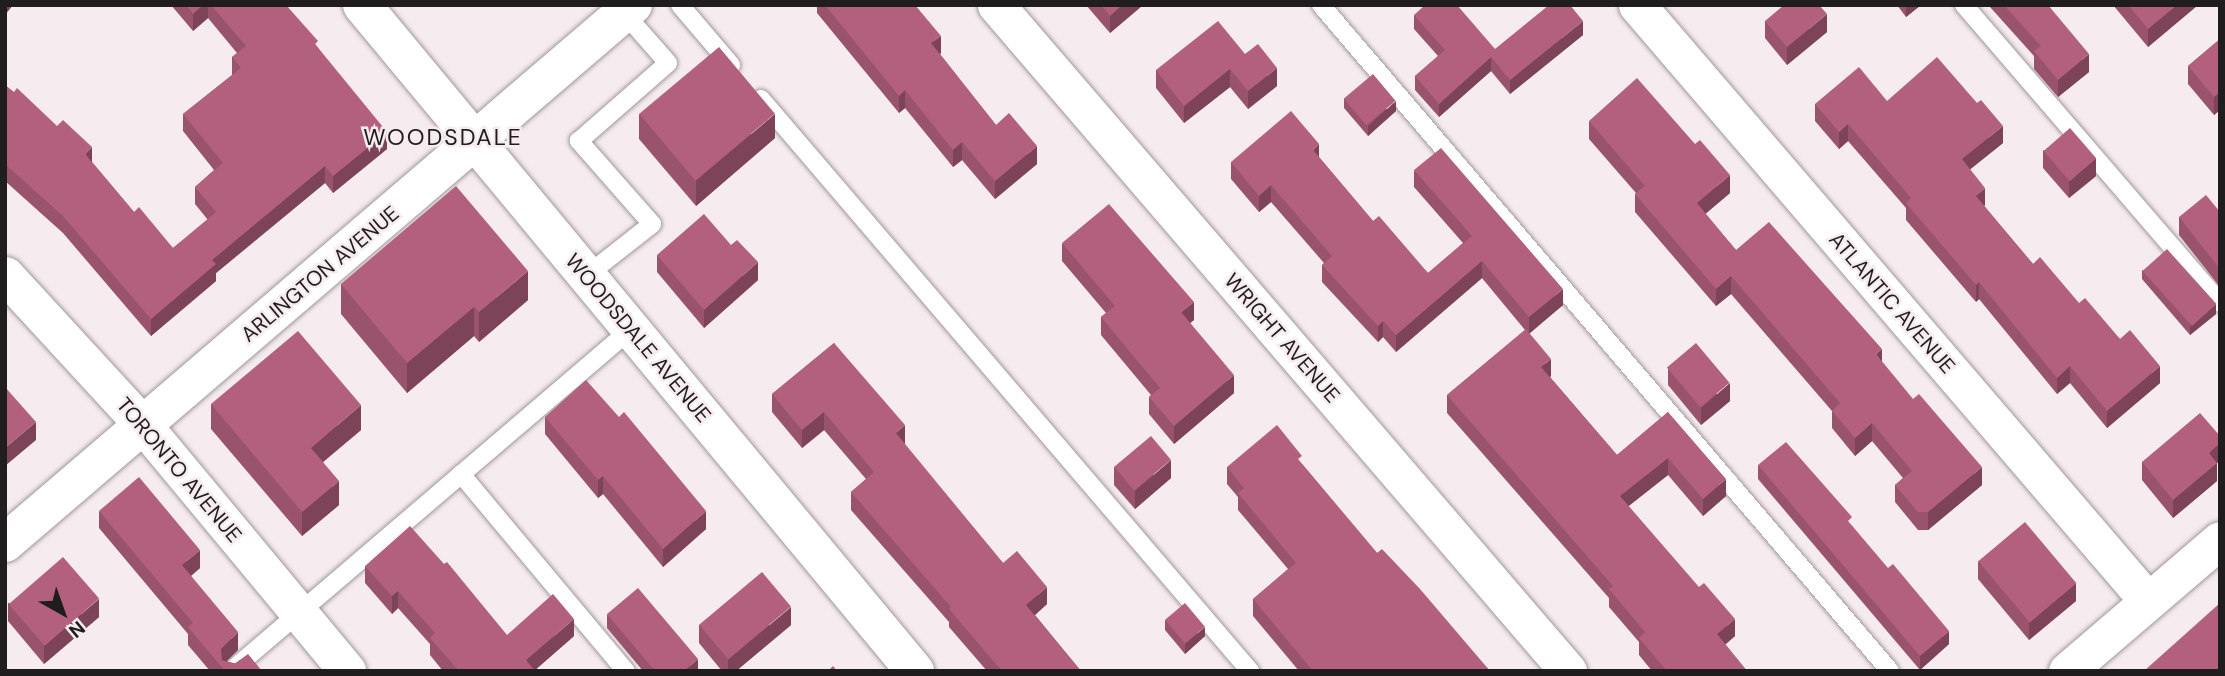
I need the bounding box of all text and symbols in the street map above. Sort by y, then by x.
district label: WOODSDALE [364,123,522,151]
street label: ARLINGTON AVENUE [236,201,404,347]
street label: ATLANTIC AVENUE [1824,227,1960,379]
street label: WOODSDALE AVENUE [560,248,716,428]
street label: WRIGHT AVENUE [1219,268,1345,408]
street label: TORONTO AVENUE [111,392,247,548]
north arrow [28,578,98,648]
text: N [63,615,90,643]

